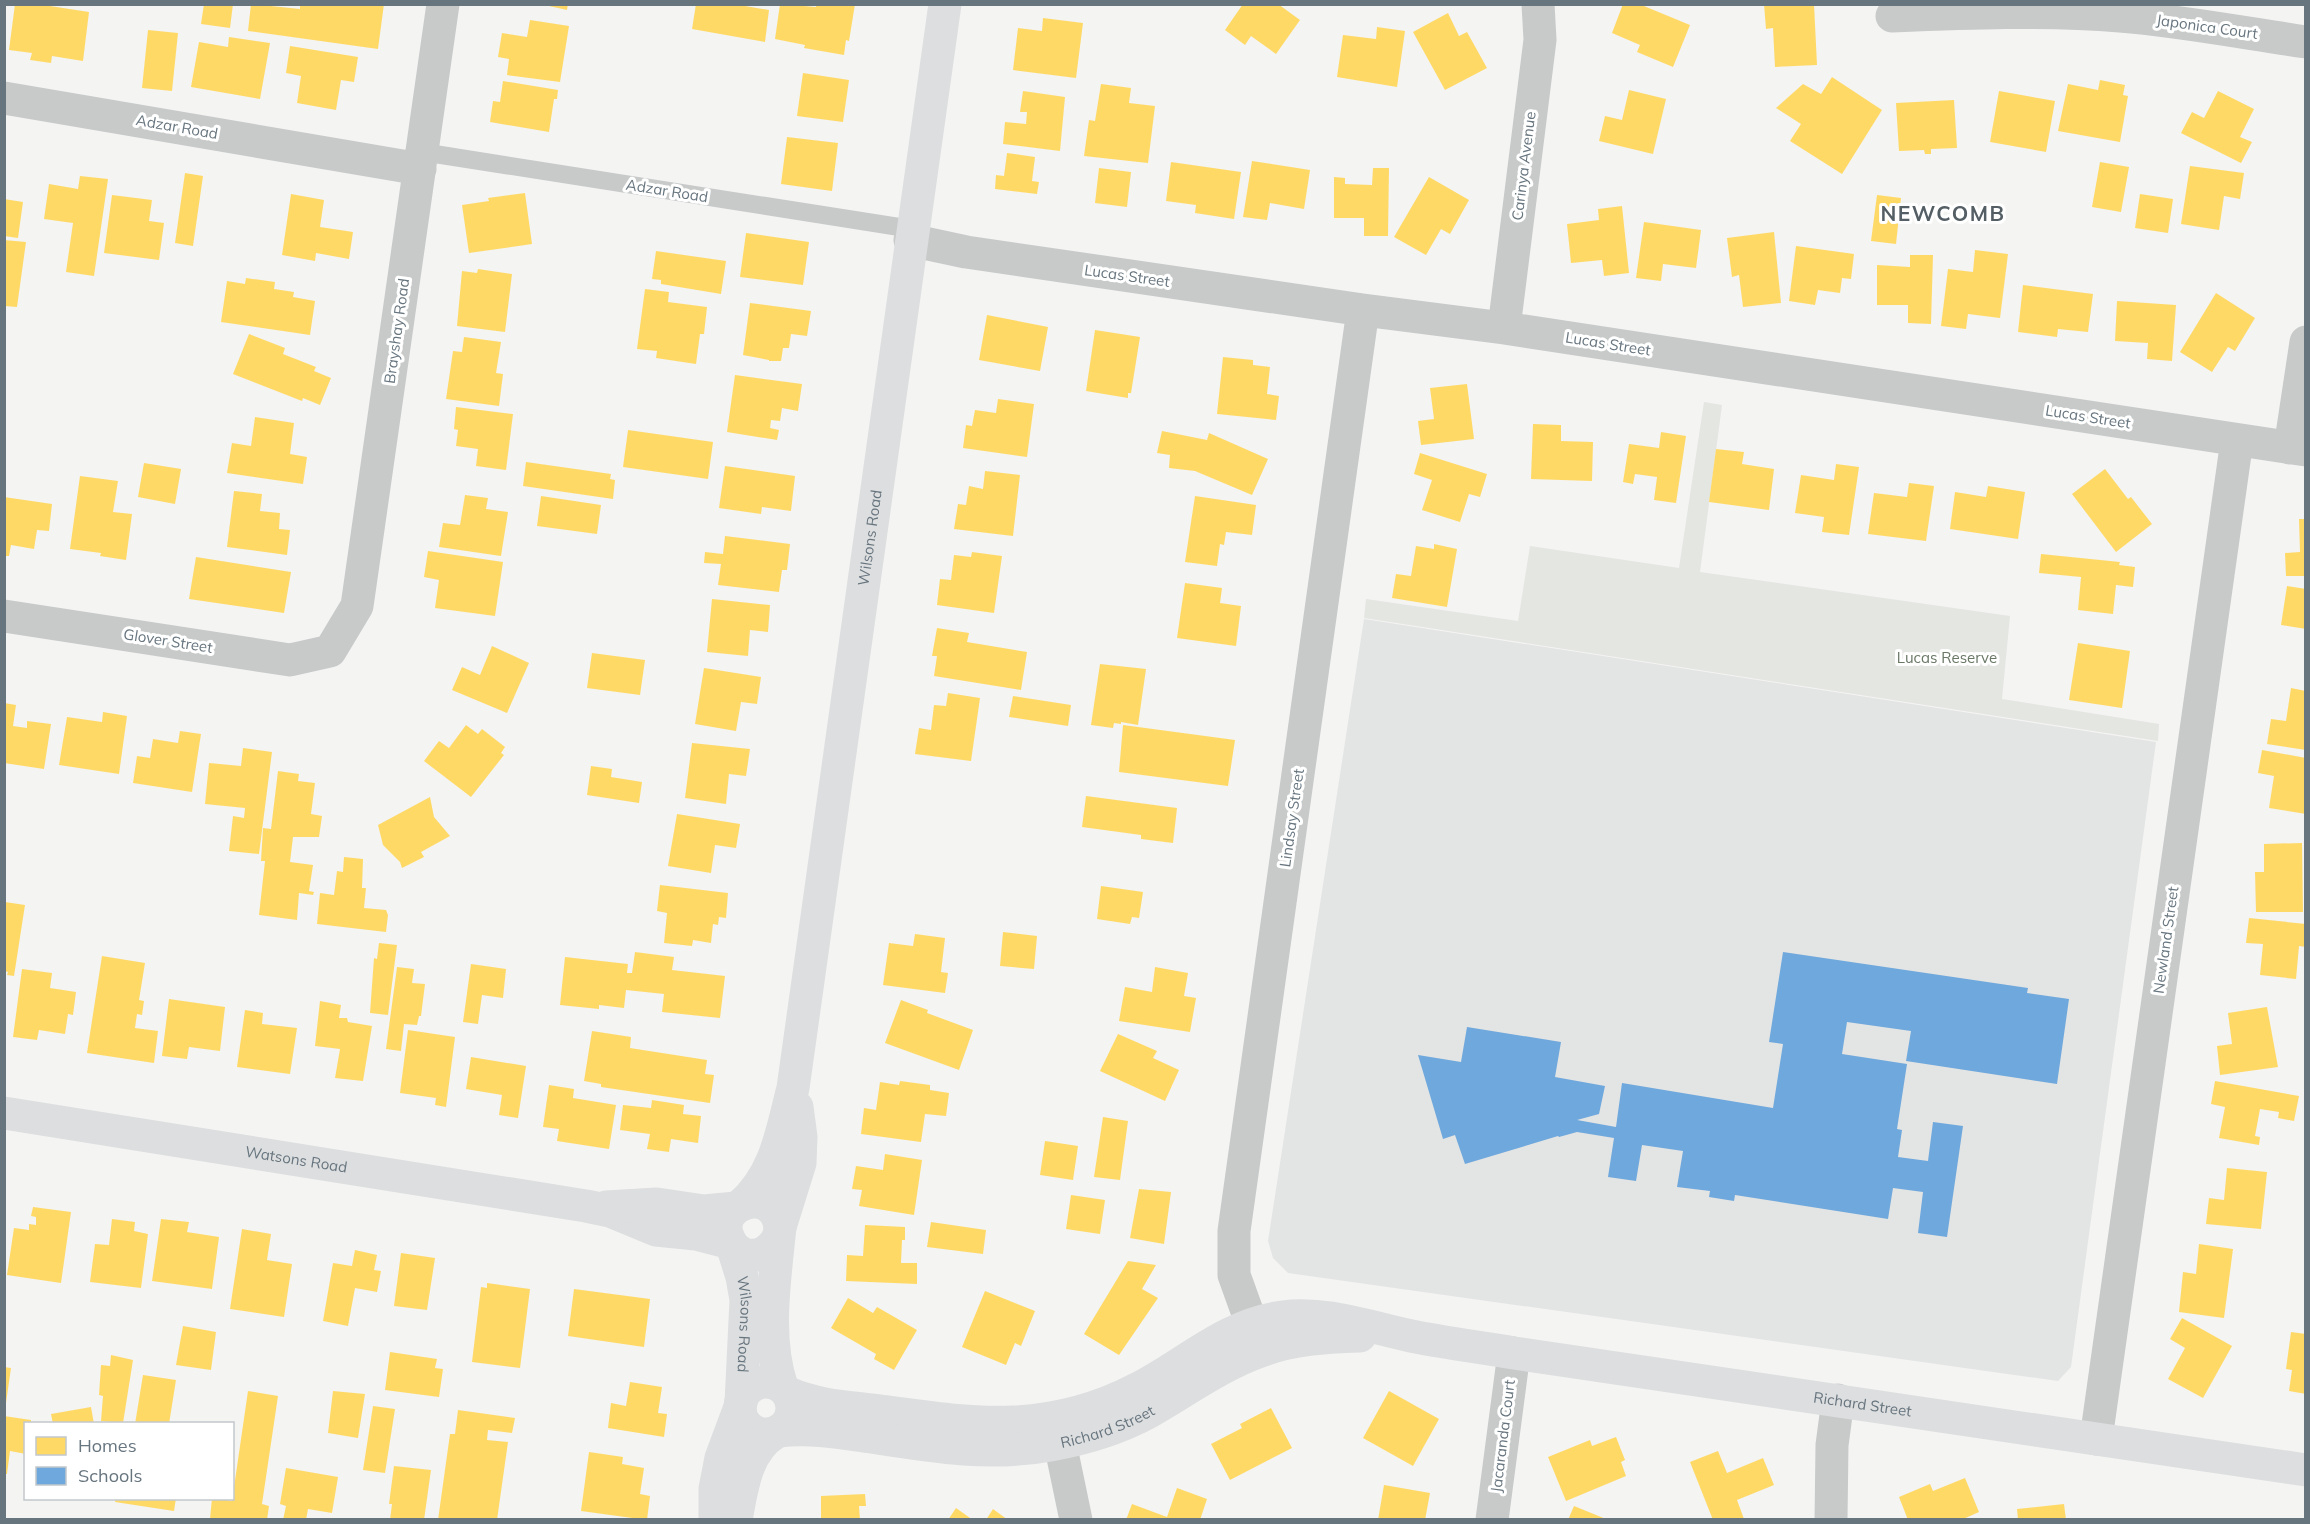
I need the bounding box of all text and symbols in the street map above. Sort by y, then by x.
street label: Japonica Court [2155,10,2259,43]
street label: Adzar Road [135,110,220,143]
street label: Carinya Avenue [1507,110,1540,222]
street label: Adzar Road [625,175,709,206]
district label: NEWCOMB [1880,200,2006,226]
street label: Lucas Street [1083,260,1171,291]
street label: Brayshay Road [380,277,413,385]
street label: Lucas Street [1564,327,1652,360]
street label: Lucas Street [2044,400,2132,433]
street label: Wilsons Road [854,488,886,587]
street label: Glover Street [122,624,214,657]
park label: Lucas Reserve [1897,648,1997,667]
street label: Lindsay Street [1275,767,1308,868]
street label: Newland Street [2149,885,2182,995]
street label: Watsons Road [244,1142,349,1177]
street label: Wilsons Road [733,1274,756,1373]
street label: Jacaranda Court [1486,1378,1519,1493]
street label: Richard Street [1812,1387,1913,1421]
street label: Richard Street [1059,1401,1158,1452]
legend [24,1422,234,1500]
text: Homes [78,1434,137,1457]
text: Schools [78,1464,143,1487]

